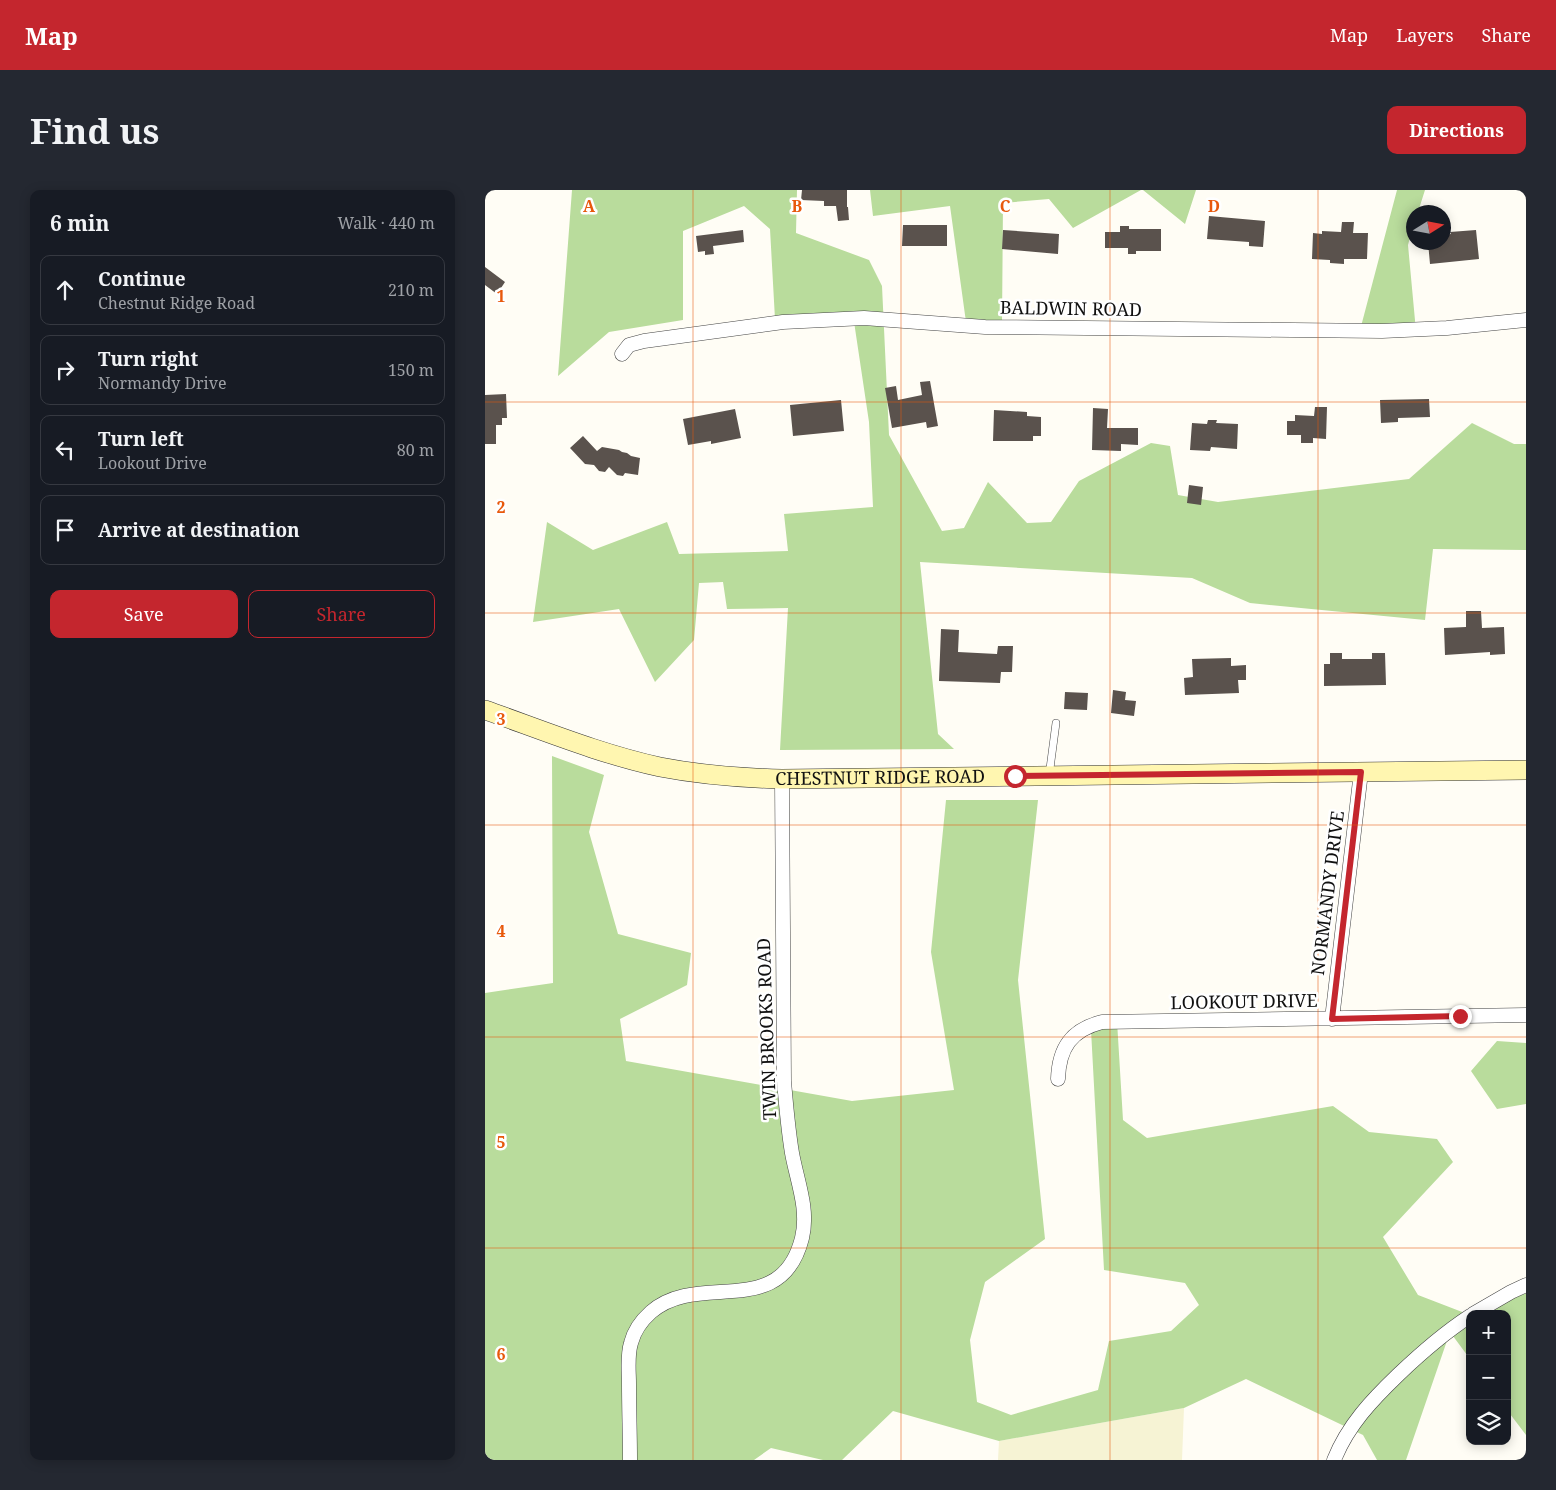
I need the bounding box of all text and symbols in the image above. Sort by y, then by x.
text: Map [25,19,78,52]
text: Map [1330,23,1368,47]
text: Layers [1396,23,1454,47]
text: Share [1482,23,1531,47]
button: Directions [1387,106,1526,154]
text: Find us [30,107,159,154]
text: A [583,195,596,217]
text: B [792,195,803,217]
text: C [1000,195,1011,217]
text: D [1208,195,1220,217]
north arrow [1406,205,1451,250]
text: 6 min [50,209,109,237]
text: Walk · 440 m [338,212,435,234]
text: Continue [98,266,186,292]
icon: ahead [51,276,79,304]
text: 210 m [388,279,434,301]
text: 1 [496,285,506,307]
text: Chestnut Ridge Road [98,292,255,314]
street label: BALDWIN ROAD [1000,295,1142,321]
text: Turn right [98,346,198,372]
icon: right [51,356,79,384]
text: 150 m [388,359,434,381]
text: Normandy Drive [98,372,227,394]
text: Turn left [98,426,184,452]
icon: left [51,436,79,464]
text: 80 m [397,439,434,461]
text: Lookout Drive [98,452,207,474]
text: 2 [496,496,506,518]
icon: arrive [51,516,79,544]
text: Arrive at destination [98,517,300,543]
button: Save [50,590,238,638]
button: Share [248,590,435,638]
text: 3 [496,708,506,730]
street label: CHESTNUT RIDGE ROAD [775,764,985,790]
route start [1004,765,1027,788]
street label: NORMANDY DRIVE [1305,809,1349,976]
text: 4 [496,920,506,942]
street label: TWIN BROOKS ROAD [751,938,781,1120]
street label: LOOKOUT DRIVE [1170,988,1318,1014]
route end [1449,1005,1472,1028]
text: 5 [496,1131,506,1153]
map controls [1466,1310,1511,1445]
button: + [1466,1310,1511,1355]
text: 6 [496,1343,506,1365]
button: − [1466,1355,1511,1400]
button: layers [1466,1400,1511,1445]

